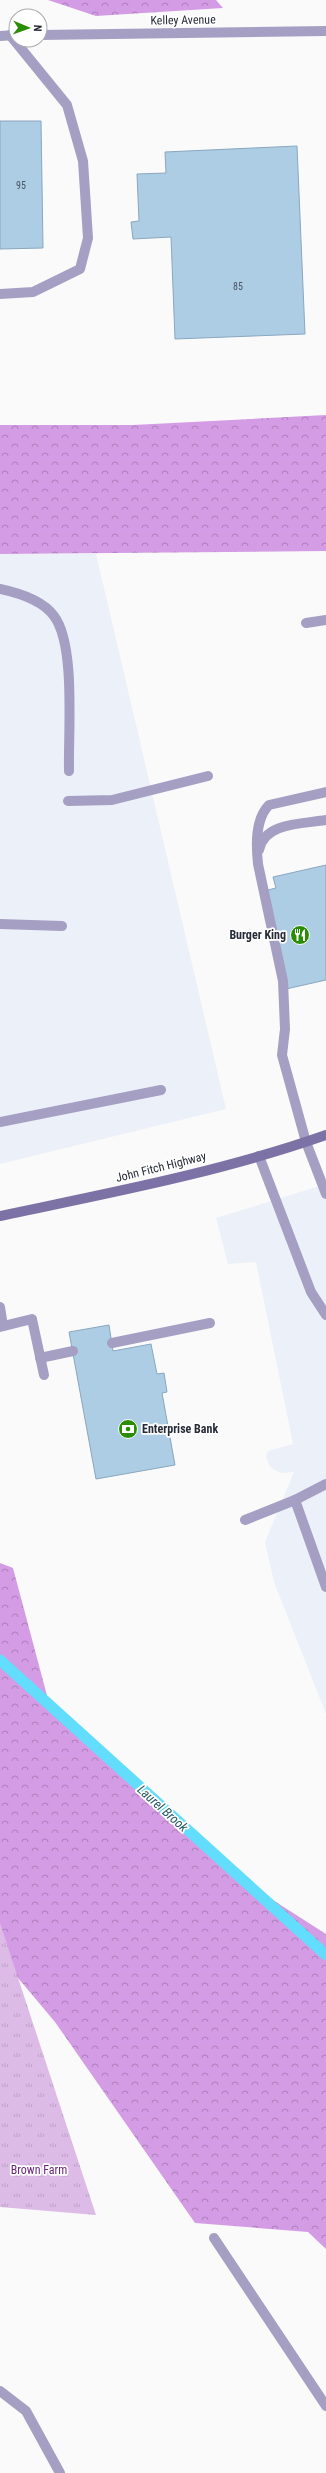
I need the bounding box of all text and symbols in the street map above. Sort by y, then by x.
north arrow [8,8,48,48]
street label: Kelley Avenue [150,12,216,28]
text: N [31,25,44,32]
house number: 95 [16,180,26,191]
house number: 85 [233,281,243,292]
restaurant icon: Burger King [289,924,311,946]
place label: Burger King [229,928,286,942]
street label: John Fitch Highway [114,1149,208,1185]
bank icon: Enterprise Bank [117,1418,139,1440]
place label: Enterprise Bank [142,1422,218,1436]
water label: Laurel Brook [134,1782,191,1835]
park label: Brown Farm [11,2163,67,2177]

